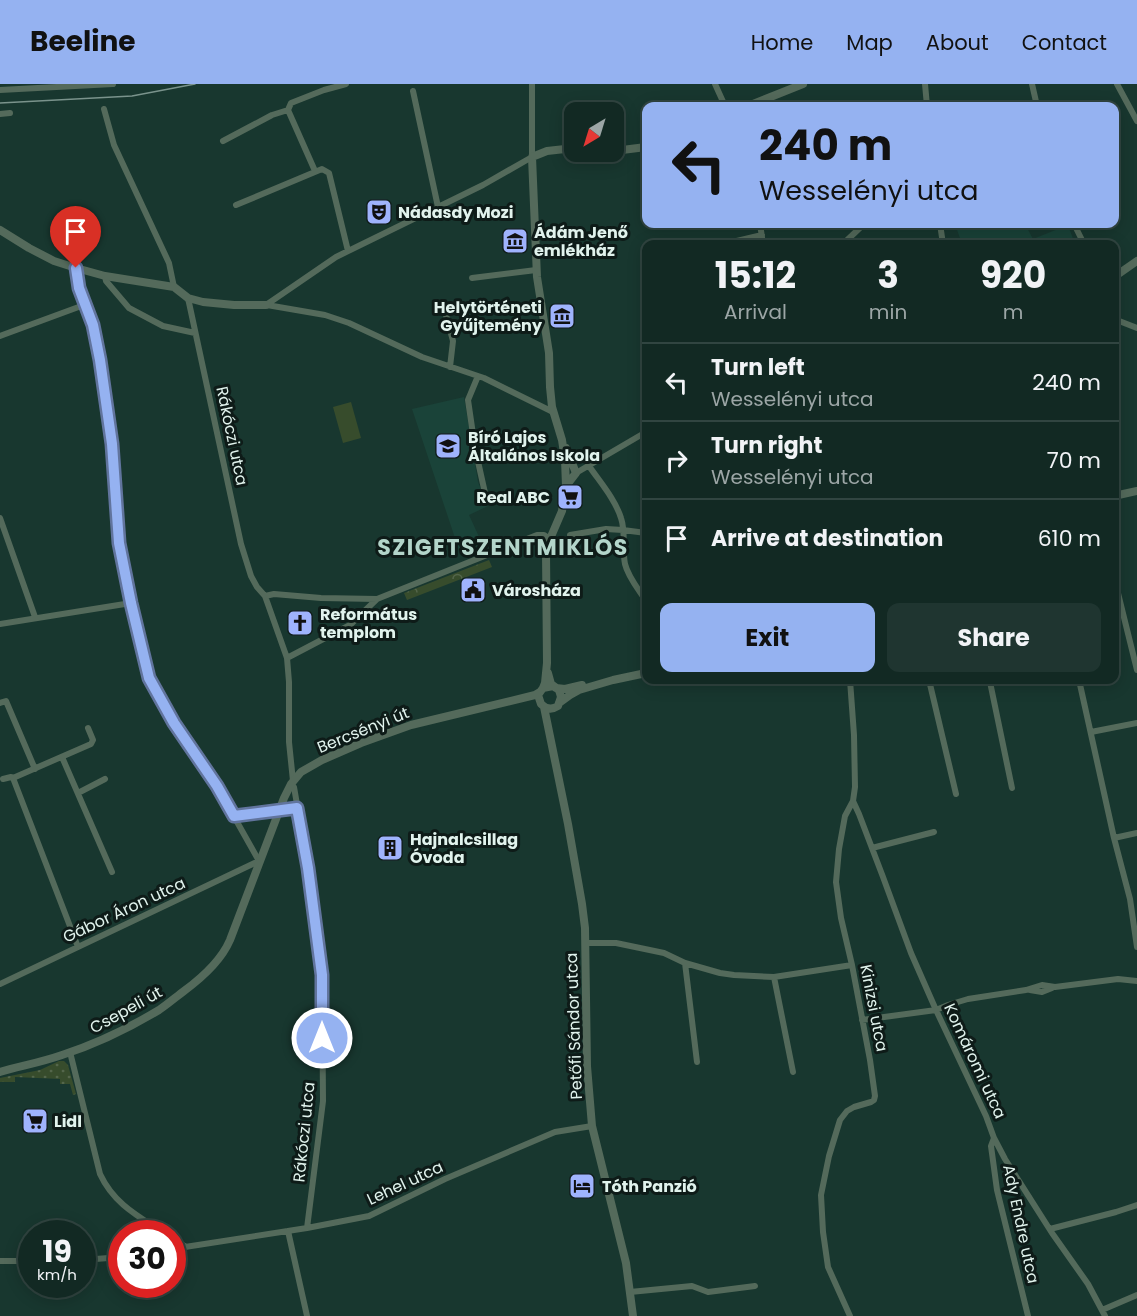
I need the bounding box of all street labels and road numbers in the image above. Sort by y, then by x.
street label: Rákóczi utca [210,384,254,488]
street label: Bercsényi út [314,701,413,759]
street label: Gábor Áron utca [59,872,189,948]
street label: Petőfi Sándor utca [560,952,588,1100]
street label: Kinizsi utca [854,963,894,1053]
street label: Csepeli út [86,981,167,1039]
street label: Komáromi utca [938,1000,1012,1122]
street label: Rákóczi utca [287,1081,321,1183]
street label: Lehel utca [363,1155,447,1211]
street label: Ady Endre utca [997,1162,1045,1286]

